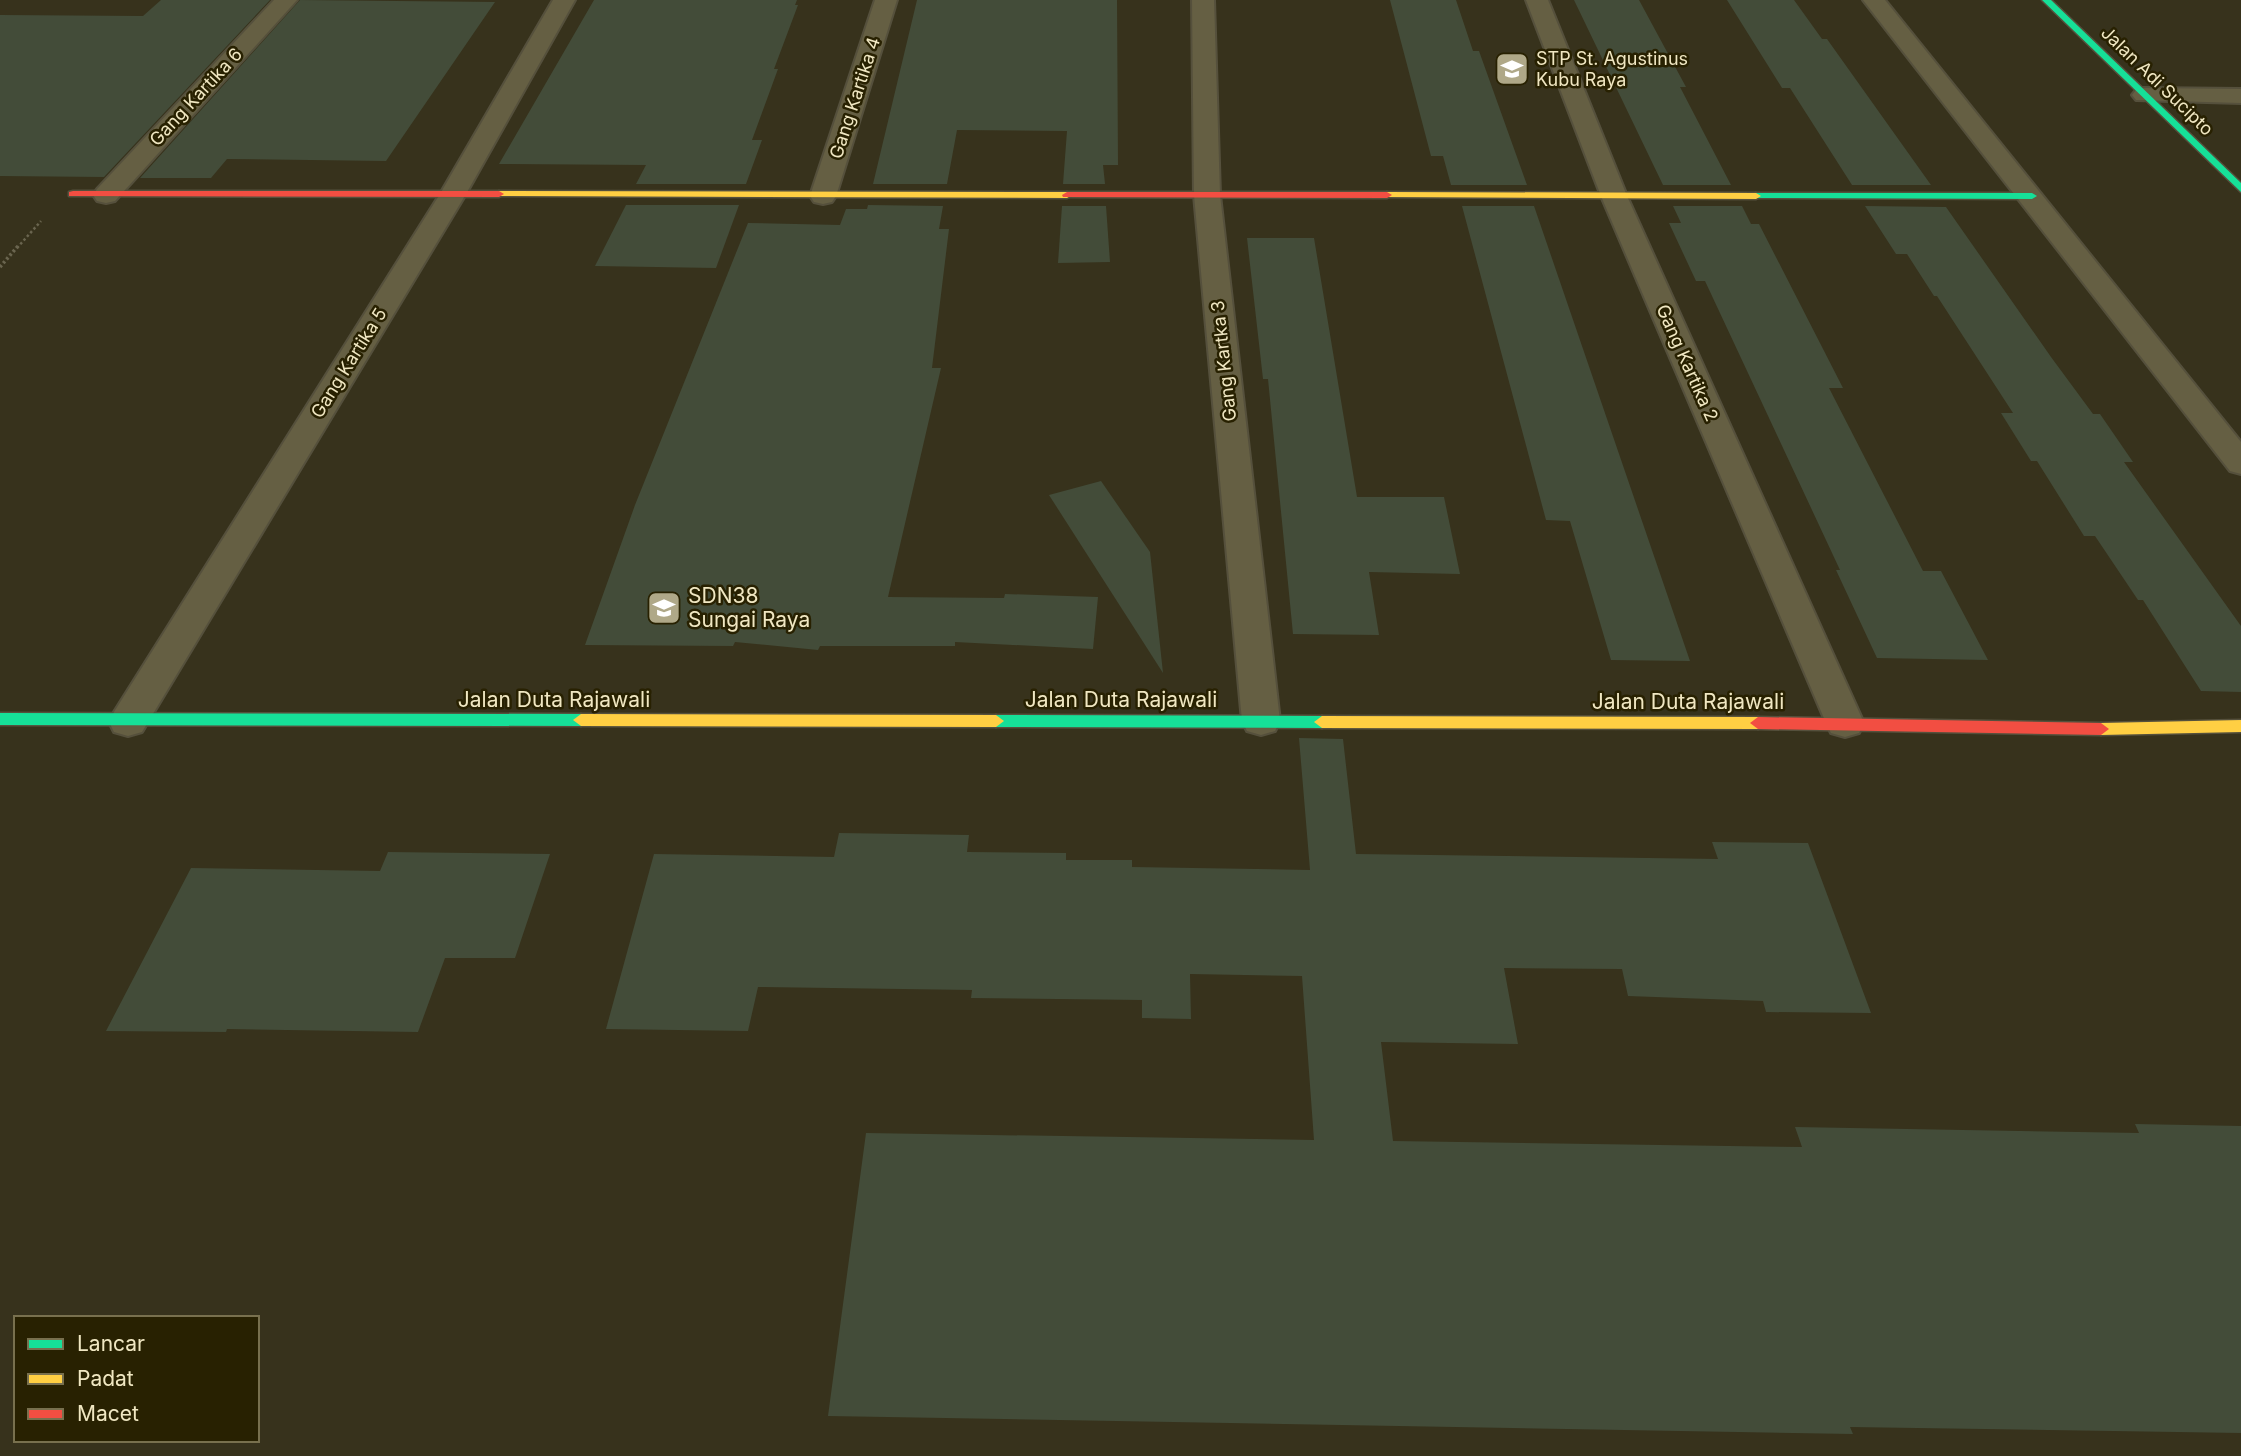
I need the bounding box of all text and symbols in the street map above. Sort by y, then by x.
street label: Jalan Adi Sucipto [2097,22,2218,140]
street label: Gang Kartika 4 [825,34,884,161]
street label: Gang Kartika 6 [145,43,246,150]
place label: STP St. Agustinus Kubu Raya [1536,48,1688,90]
school or university icon: STP St. Agustinus Kubu Raya [1493,50,1531,88]
street label: Gang Kartka 3 [1207,299,1240,423]
street label: Gang Kartika 2 [1652,301,1723,425]
street label: Gang Kartika 5 [306,304,391,422]
place label: SDN38 Sungai Raya [688,583,810,632]
school or university icon: SDN38 Sungai Raya [645,589,683,627]
street label: Jalan Duta Rajawali [458,687,650,712]
street label: Jalan Duta Rajawali [1025,687,1217,712]
street label: Jalan Duta Rajawali [1592,689,1784,714]
legend [14,1316,259,1442]
text: Lancar [77,1331,145,1356]
text: Padat [77,1366,134,1391]
text: Macet [77,1401,139,1426]

